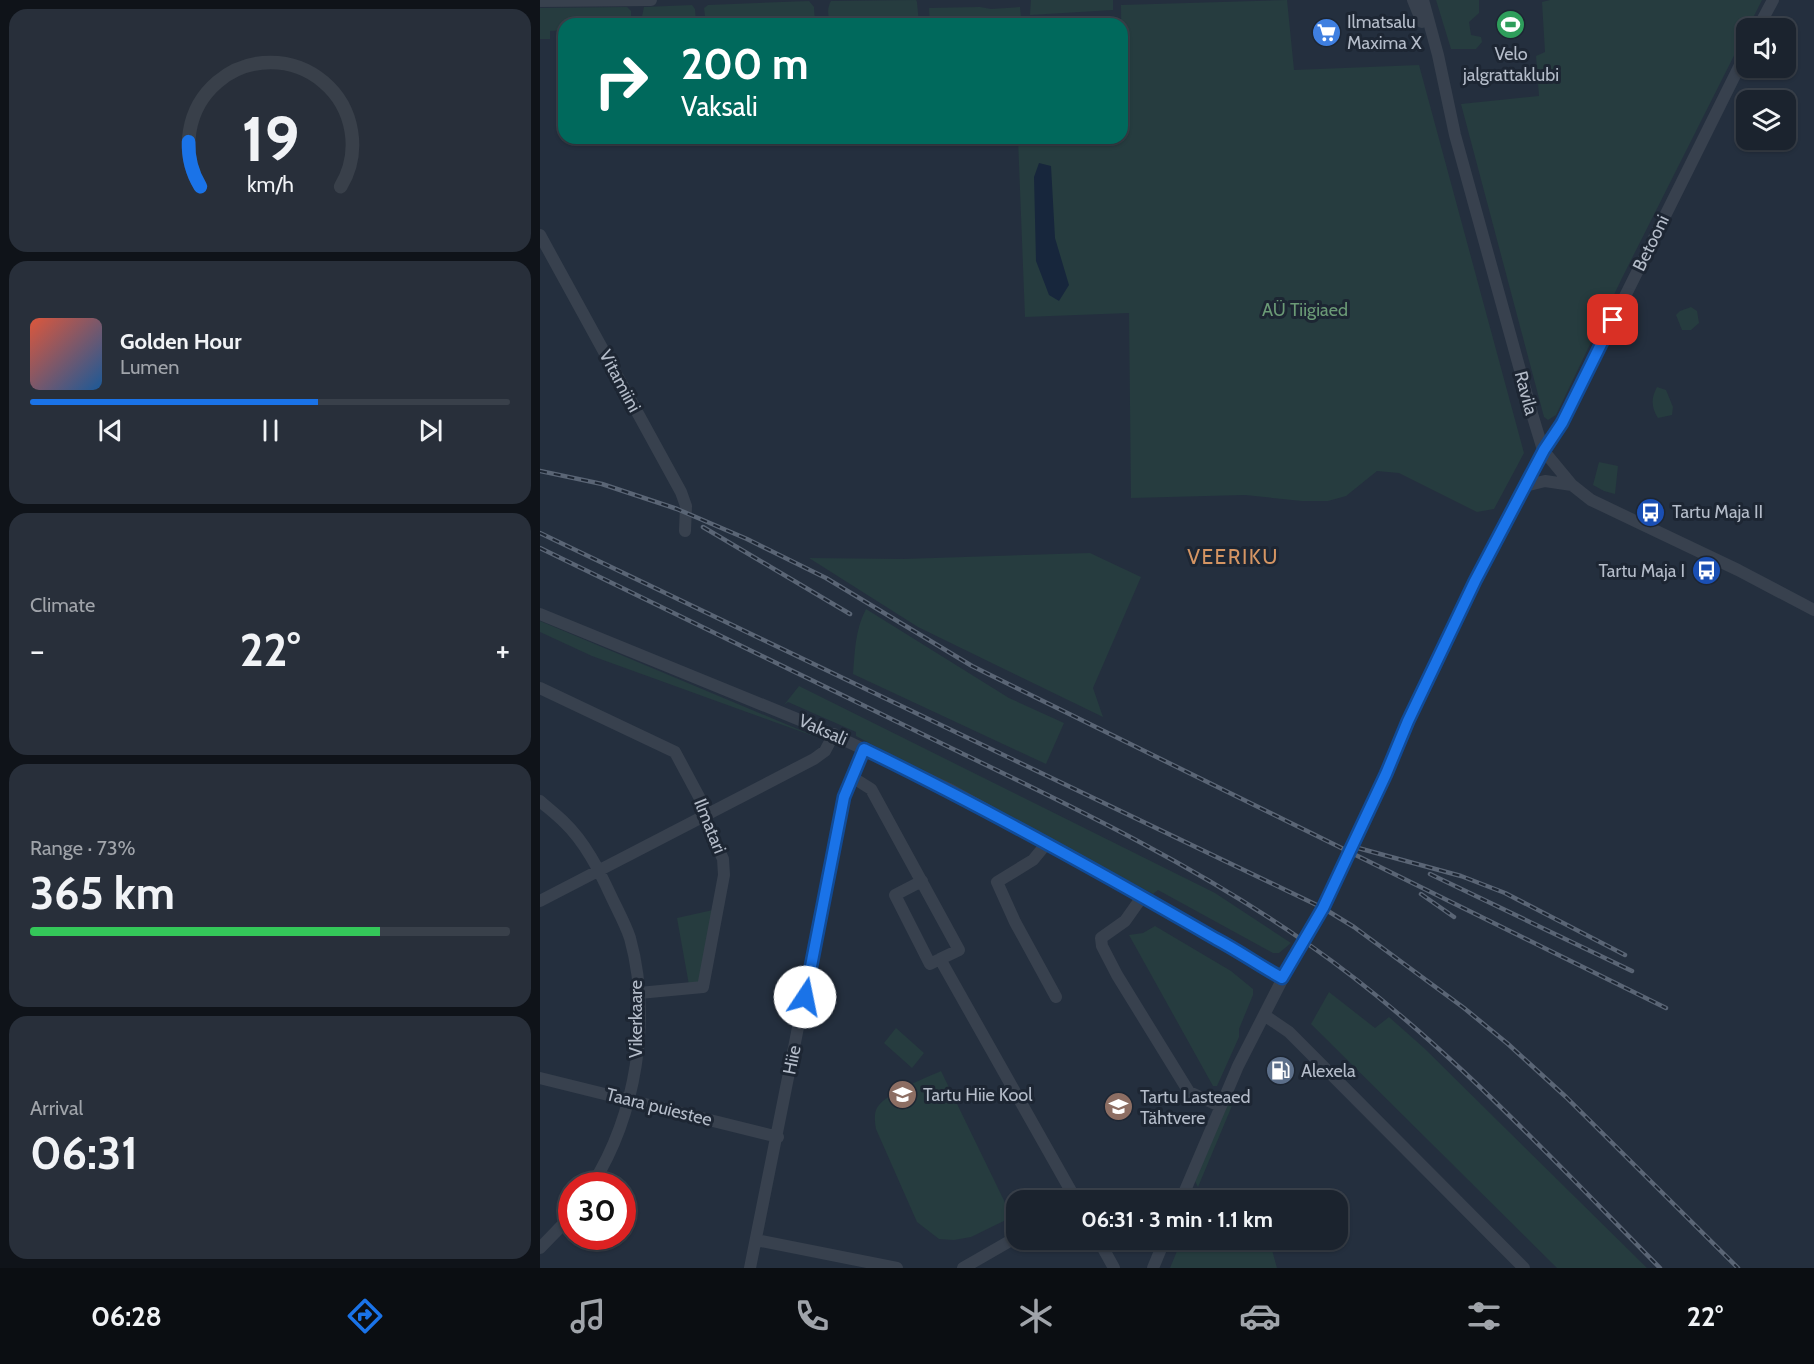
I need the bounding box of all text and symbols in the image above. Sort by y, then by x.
sports icon: Velo jalgrattaklubi [1495,9,1527,41]
place label: Ilmatsalu Maxima X [1347,11,1422,54]
supermarket icon: Ilmatsalu Maxima X [1310,16,1342,48]
map controls [1736,18,1796,150]
button: sound [1736,18,1796,78]
text: 200 m [681,38,808,90]
icon: right [582,42,660,120]
place label: Velo jalgrattaklubi [1462,43,1559,86]
text: Vaksali [681,90,758,123]
button: layers [1736,90,1796,150]
text: 19 [241,102,299,178]
text: km/h [247,172,293,198]
street label: Betooni [1628,211,1674,275]
pin [1587,294,1638,345]
park label: AÜ Tiigiaed [1262,299,1348,321]
icon: arrive [1596,303,1629,336]
text: Golden Hour [120,328,241,355]
street label: Vitamiini [594,346,646,416]
text: Lumen [120,355,179,379]
street label: Ravila [1510,369,1542,418]
icon: previous [94,414,127,447]
icon: pause [254,414,287,447]
icon: next [414,414,447,447]
bus stop icon: Tartu Maja II [1635,496,1667,528]
place label: Tartu Maja II [1672,501,1763,523]
district label: VEERIKU [1187,544,1279,569]
bus stop icon: Tartu Maja I [1690,555,1722,587]
place label: Tartu Maja I [1598,560,1685,582]
text: Climate [30,593,95,617]
text: 22° [240,623,300,677]
text: − [30,630,45,670]
text: + [495,630,510,670]
street label: Vaksali [795,710,851,750]
street label: Ilmatari [689,795,731,857]
text: Range · 73% [30,836,136,860]
text: 365 km [30,866,175,920]
position arrow [773,965,837,1029]
street label: Vikerkaare [625,980,647,1058]
street label: Hiie [778,1043,806,1077]
fuel station icon: Alexela [1264,1055,1296,1087]
place label: Alexela [1301,1060,1356,1082]
school or university icon: Tartu Hiie Kool [886,1079,918,1111]
street label: Taara puiestee [604,1083,714,1131]
place label: Tartu Hiie Kool [923,1084,1033,1106]
place label: Tartu Lasteaed Tähtvere [1140,1086,1251,1129]
school or university icon: Tartu Lasteaed Tähtvere [1103,1091,1135,1123]
text: Arrival [30,1096,83,1120]
text: 06:31 [30,1126,138,1180]
speed limit sign: 30 [558,1172,636,1250]
text: 06:31 · 3 min · 1.1 km [1081,1206,1273,1233]
icon: directions [344,1295,386,1337]
icon: music [567,1295,609,1337]
icon: phone [791,1295,833,1337]
icon: climate [1015,1295,1057,1337]
icon: car [1239,1295,1281,1337]
icon: filters [1463,1295,1505,1337]
text: 06:28 [91,1300,162,1333]
text: 22° [1687,1300,1723,1333]

